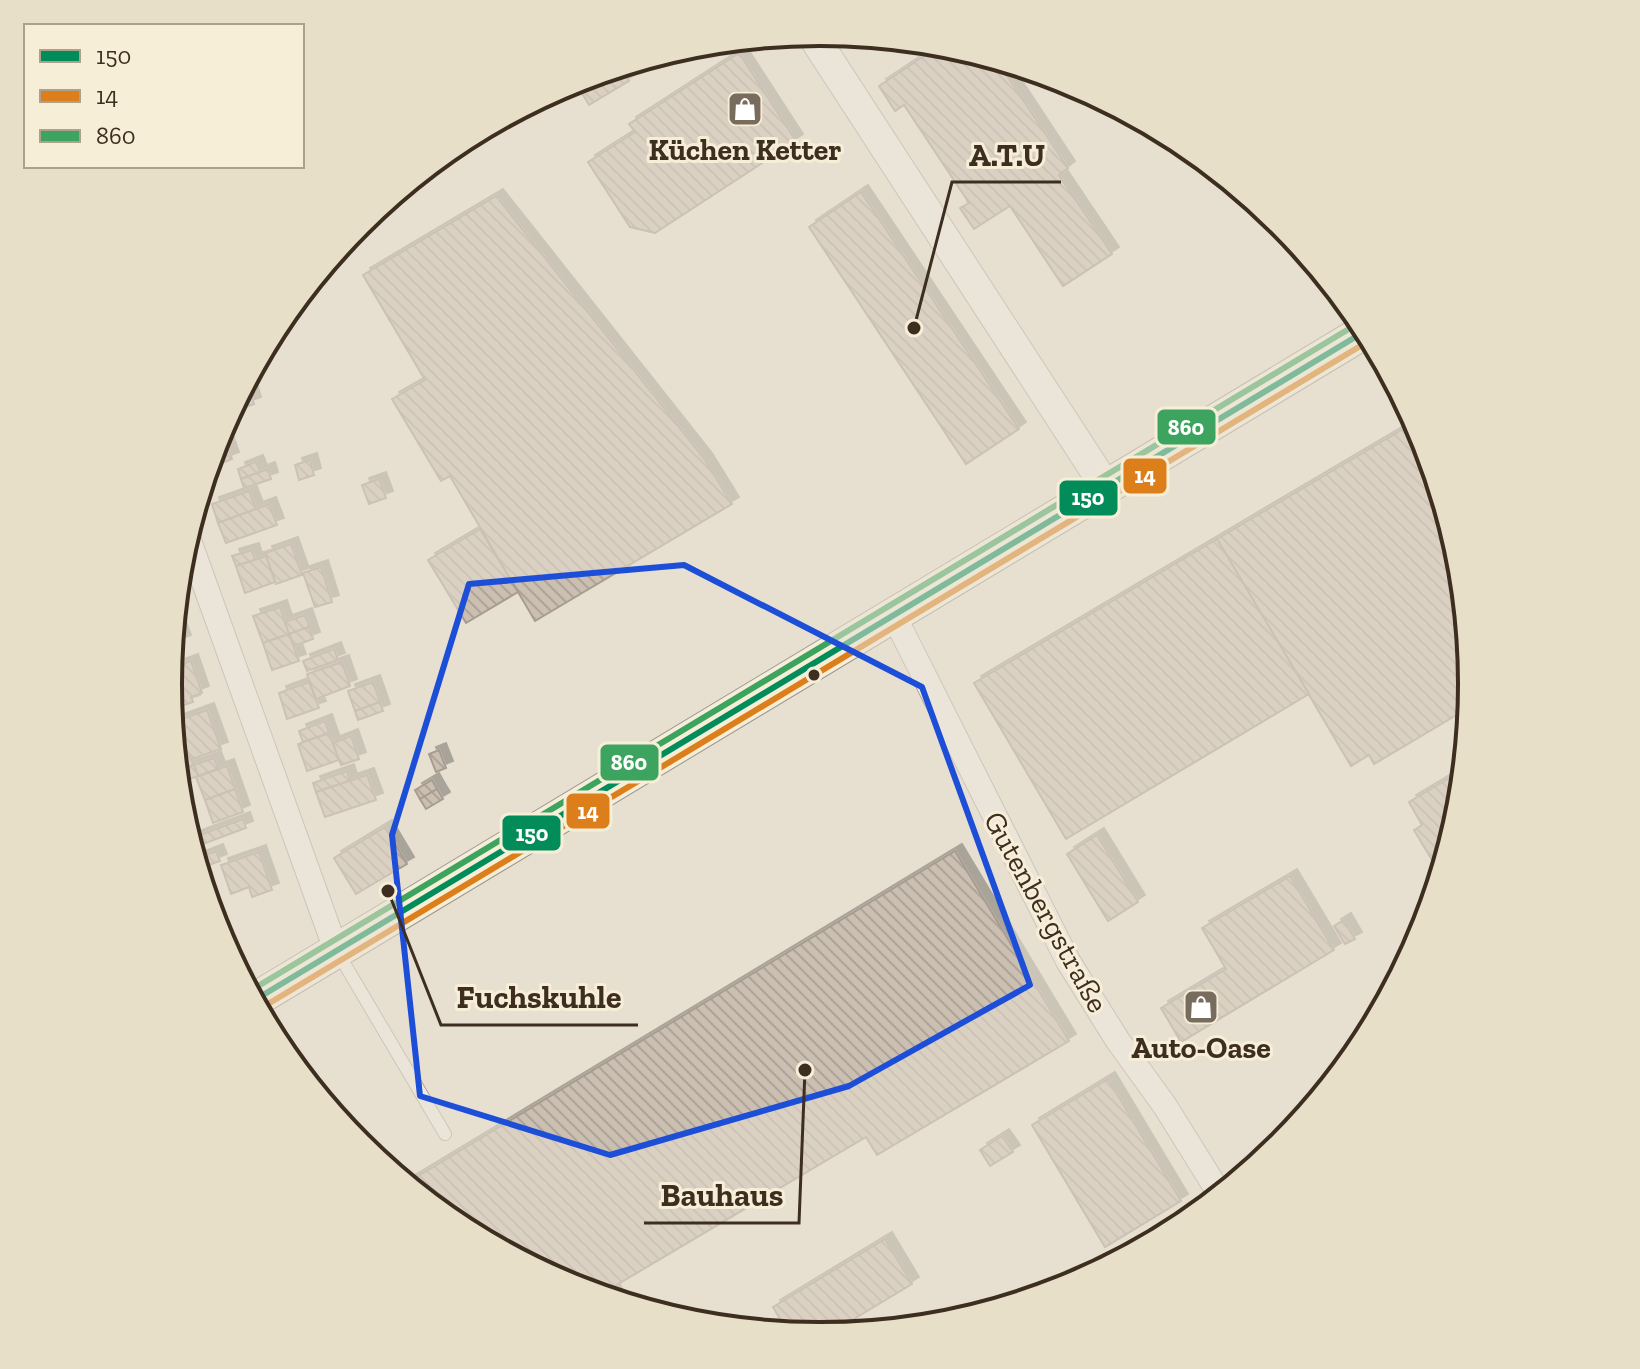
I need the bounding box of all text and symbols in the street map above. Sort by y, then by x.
legend [24,24,304,168]
text: 150 [96,41,131,70]
text: 14 [96,81,118,110]
shop icon: Küchen Ketter [726,90,764,128]
text: 860 [96,121,135,150]
callout: A.T.U [952,126,1061,182]
place label: Küchen Ketter [649,132,841,168]
text: A.T.U [969,136,1045,174]
line badge: 860 [1156,408,1217,446]
text: 860 [1168,414,1204,441]
line badge: 14 [1122,457,1168,495]
text: 14 [1134,462,1156,489]
line badge: 150 [1058,479,1119,517]
text: 150 [1071,484,1105,511]
unlabelled marker [806,667,822,683]
line badge: 860 [599,743,660,782]
text: 860 [611,749,647,776]
line badge: 14 [565,792,611,830]
text: 14 [577,798,599,825]
street label: Gutenbergstraße [976,805,1116,1019]
line badge: 150 [501,814,562,852]
text: 150 [515,820,549,847]
callout: Fuchskuhle [441,969,638,1025]
text: Fuchskuhle [457,978,621,1016]
shop icon: Auto-Oase [1182,988,1220,1026]
place label: Auto-Oase [1131,1030,1271,1066]
callout: Bauhaus [644,1167,799,1223]
text: Bauhaus [660,1176,784,1214]

